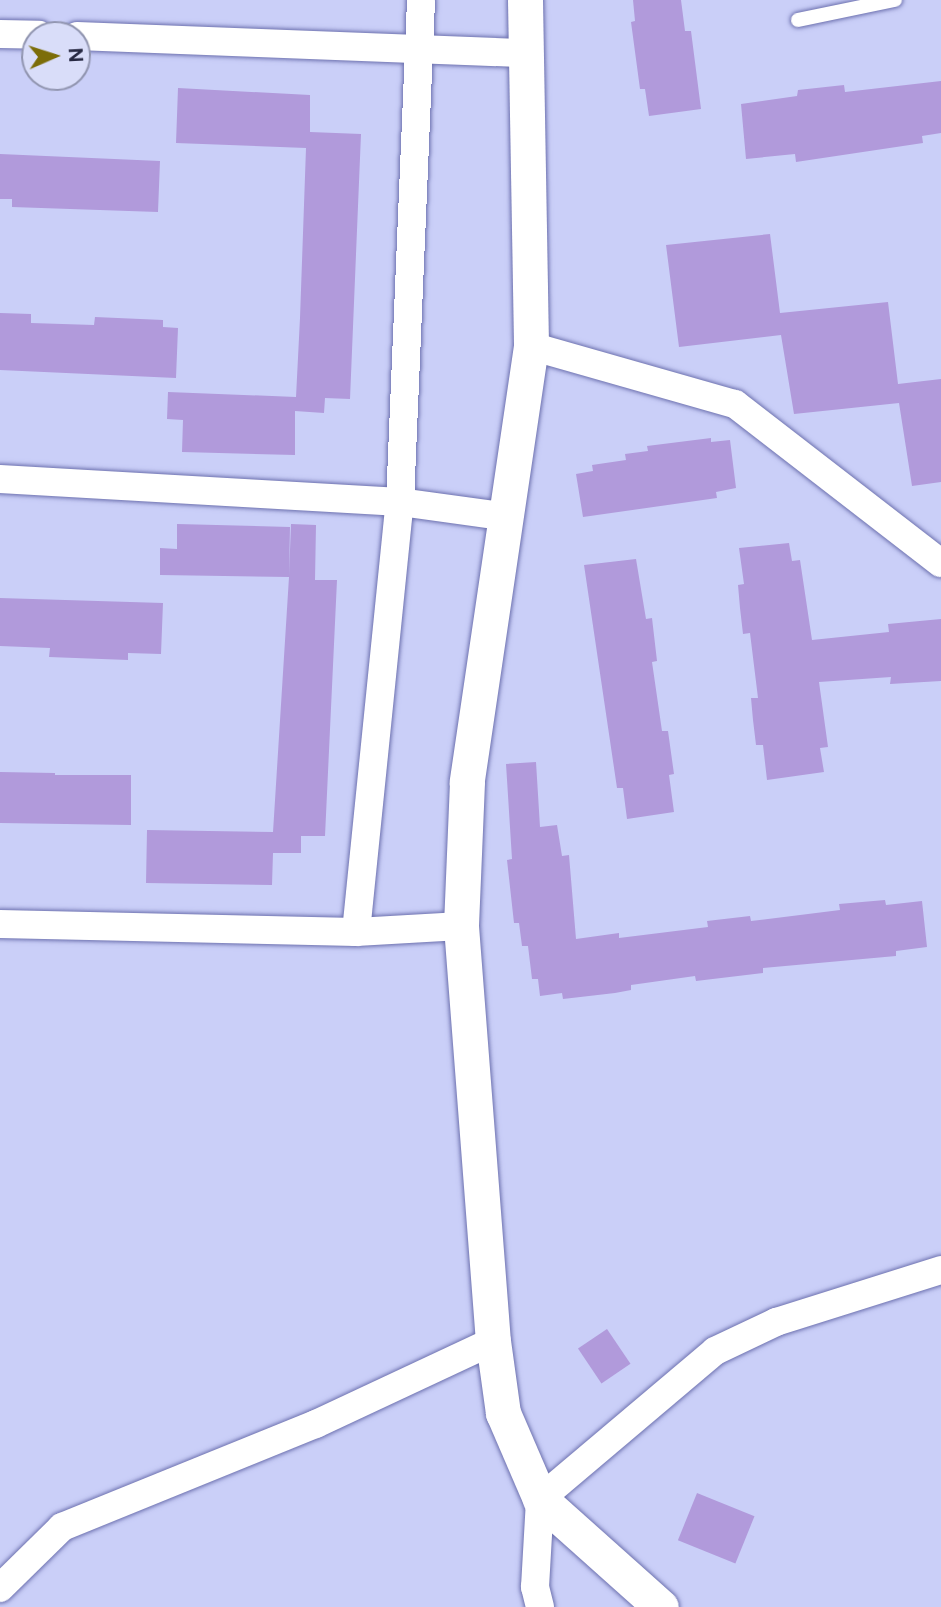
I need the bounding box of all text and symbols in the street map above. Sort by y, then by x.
north arrow [21,21,91,91]
text: N [64,47,87,63]

